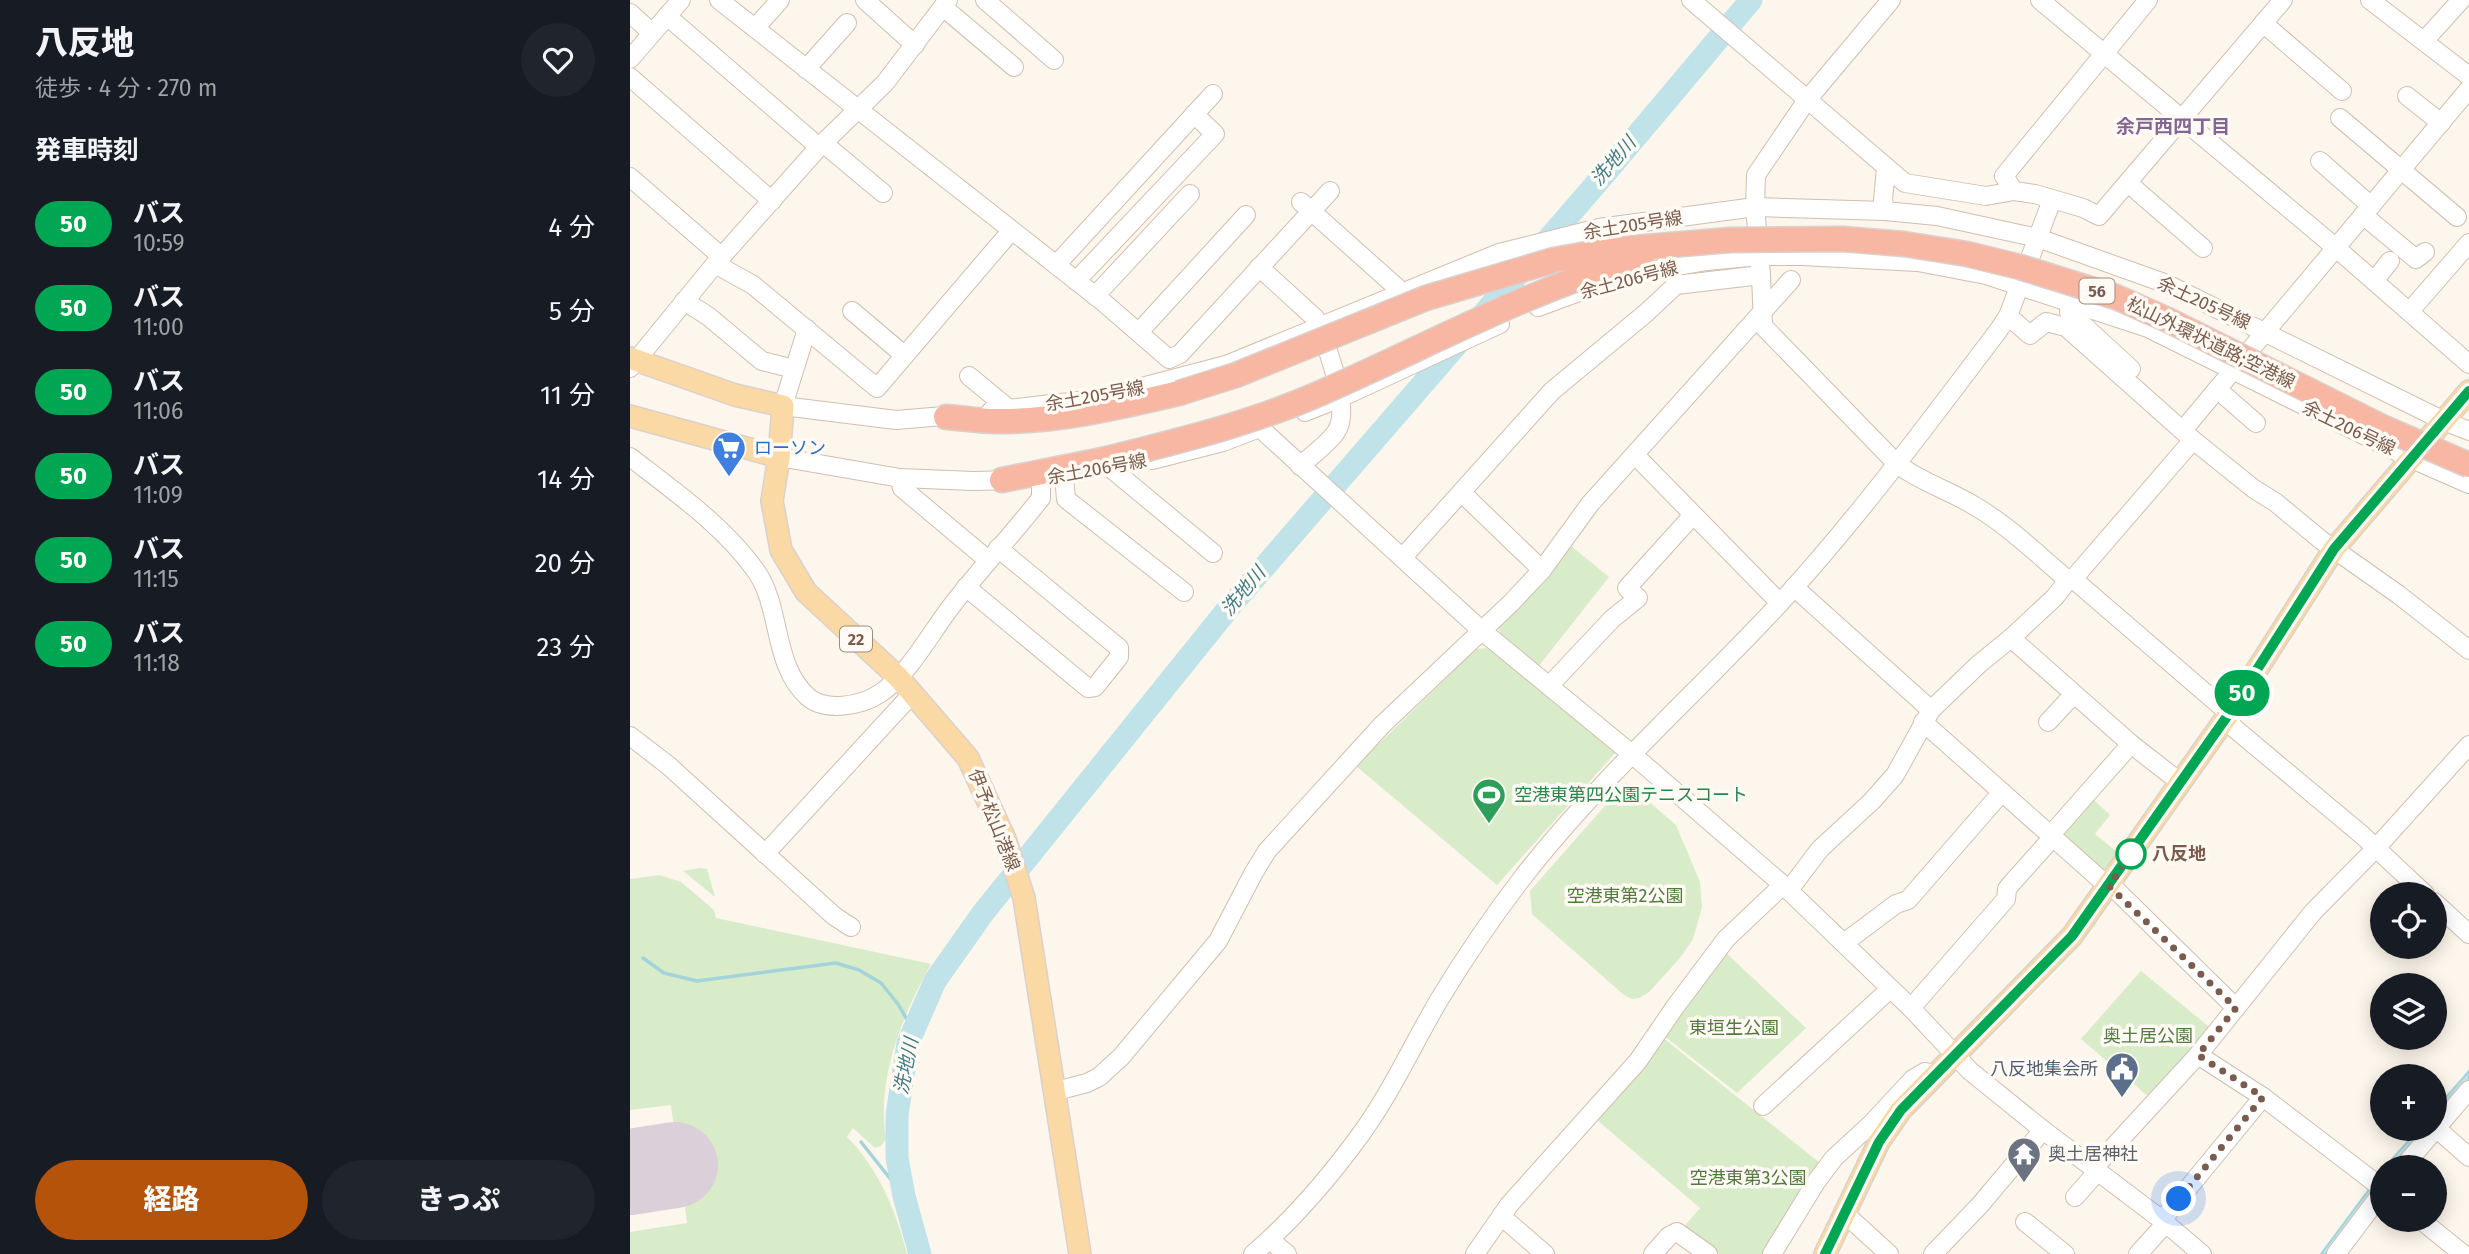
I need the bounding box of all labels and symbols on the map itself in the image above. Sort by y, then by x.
district label: 余戸西四丁目 [2116,115,2230,138]
water label: 洗地川 [1586,130,1642,190]
street label: 余土205号線 [1582,206,1684,244]
street label: 余土206号線 [1578,256,1680,304]
street label: 余土205号線 [2154,272,2254,334]
road number: 56 [2080,278,2114,304]
street label: 松山外環状道路;空港線 [2123,293,2299,393]
street label: 余土205号線 [1044,376,1146,416]
street label: 余土206号線 [2299,396,2399,460]
supermarket icon: ローソン [710,429,748,478]
place label: ローソン [754,437,826,459]
street label: 余土206号線 [1046,449,1148,489]
water label: 洗地川 [1216,560,1271,620]
road number: 22 [840,626,872,652]
line badge: 50 [2210,670,2274,716]
street label: 伊予松山港線 [964,766,1024,874]
sports icon: 空港東第四公園テニスコート [1470,776,1508,825]
place label: 空港東第四公園テニスコート [1514,784,1748,806]
marker: 八反地 [2116,839,2146,869]
place label: 八反地 [2152,843,2206,865]
park label: 空港東第2公園 [1567,885,1683,907]
park label: 東垣生公園 [1689,1017,1779,1039]
park label: 奥土居公園 [2103,1025,2193,1047]
water label: 洗地川 [889,1034,923,1096]
public building icon: 八反地集会所 [2103,1050,2141,1099]
place label: 八反地集会所 [1990,1058,2098,1080]
temple icon: 奥土居神社 [2005,1135,2043,1184]
place label: 奥土居神社 [2048,1143,2138,1165]
park label: 空港東第3公園 [1690,1167,1806,1189]
your location [2161,1181,2196,1216]

